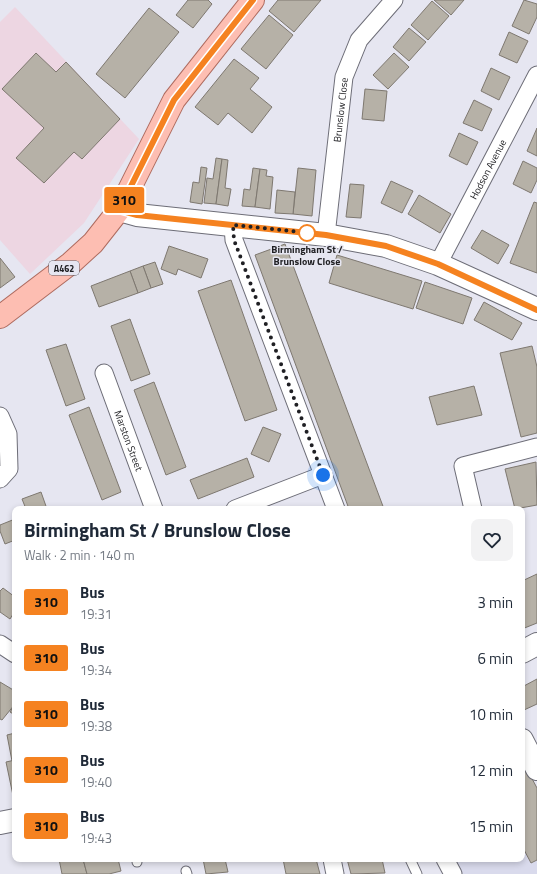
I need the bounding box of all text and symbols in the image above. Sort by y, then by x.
street label: Brunslow Close [329,77,351,143]
street label: Hodson Avenue [466,136,510,202]
line badge: 310 [101,187,147,213]
text: 310 [112,189,136,210]
marker: Birmingham St / Brunslow Close [298,224,316,242]
place label: Birmingham St / Brunslow Close [271,242,343,269]
road number: A462 [49,261,79,275]
street label: Marston Street [111,408,147,474]
your location [313,465,333,485]
text: Birmingham St / Brunslow Close [24,515,291,544]
button: heart [471,519,513,561]
text: Walk · 2 min · 140 m [24,545,135,565]
text: Bus [80,581,105,604]
text: 310 [34,591,58,612]
text: 3 min [477,591,513,614]
text: 19:31 [80,604,112,624]
text: Bus [80,637,105,660]
text: 310 [34,647,58,668]
text: 6 min [477,647,513,670]
text: 19:34 [80,660,112,680]
text: Bus [80,693,105,716]
text: 310 [34,703,58,724]
text: 10 min [469,703,513,726]
text: 19:38 [80,716,112,736]
text: Bus [80,749,105,772]
text: 310 [34,759,58,780]
text: 12 min [469,759,513,782]
text: 19:40 [80,772,112,792]
text: Bus [80,805,105,828]
text: 310 [34,815,58,836]
text: 15 min [469,815,513,838]
text: 19:43 [80,828,112,848]

